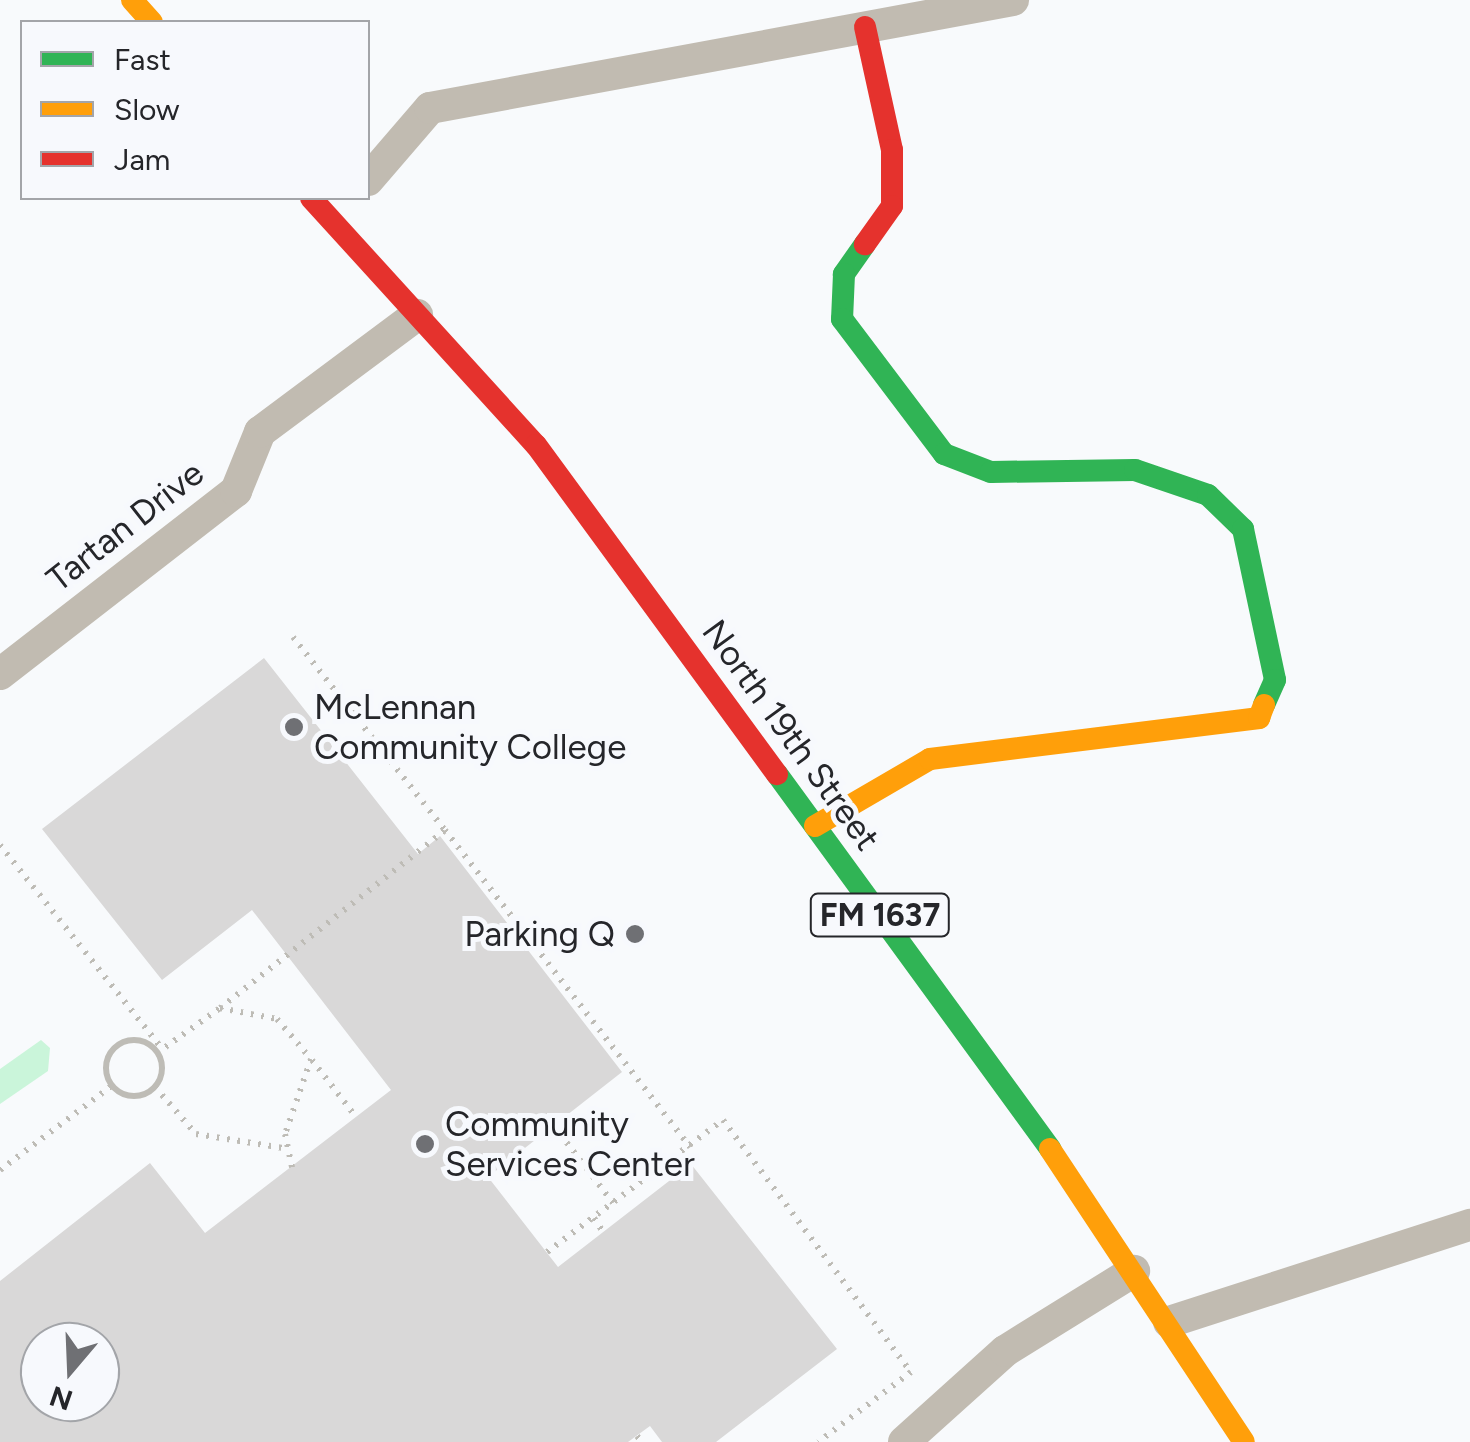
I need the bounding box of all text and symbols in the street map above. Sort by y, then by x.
legend [20,20,370,200]
text: Fast [114,41,171,78]
text: Slow [114,91,180,128]
text: Jam [114,141,170,178]
street label: Tartan Drive [38,452,212,600]
street label: North 19th Street [693,612,889,858]
place label: McLennan Community College [314,686,626,768]
marker: McLennan Community College [283,716,305,738]
road number: FM 1637 [808,888,952,942]
place label: Parking Q [464,913,615,955]
marker: Parking Q [624,923,646,945]
place label: Community Services Center [445,1103,695,1185]
marker: Community Services Center [414,1133,436,1155]
north arrow [20,1322,120,1422]
text: N [45,1379,77,1418]

